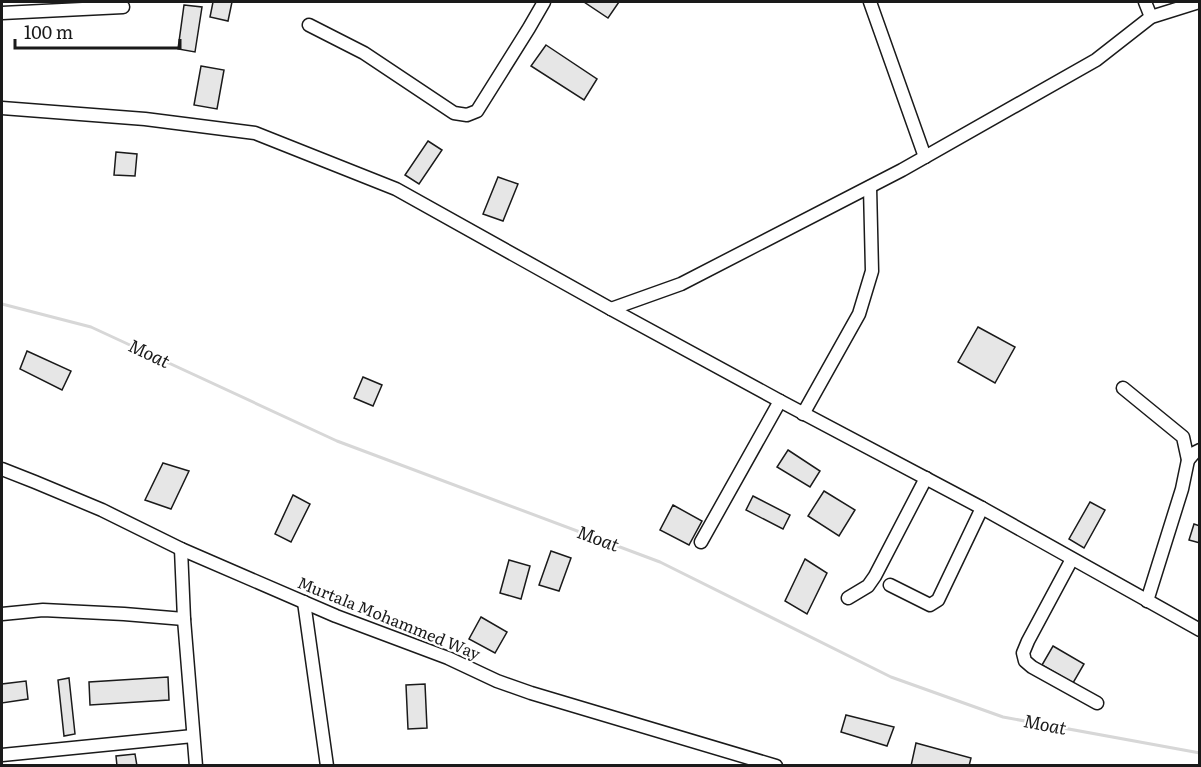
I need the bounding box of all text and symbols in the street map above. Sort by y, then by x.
scale bar [15,12,180,50]
text: 100 m [24,18,73,45]
water label: Moat [124,331,175,374]
water label: Moat [574,518,623,558]
street label: Murtala Mohammed Way [294,569,485,665]
water label: Moat [1022,706,1069,741]

